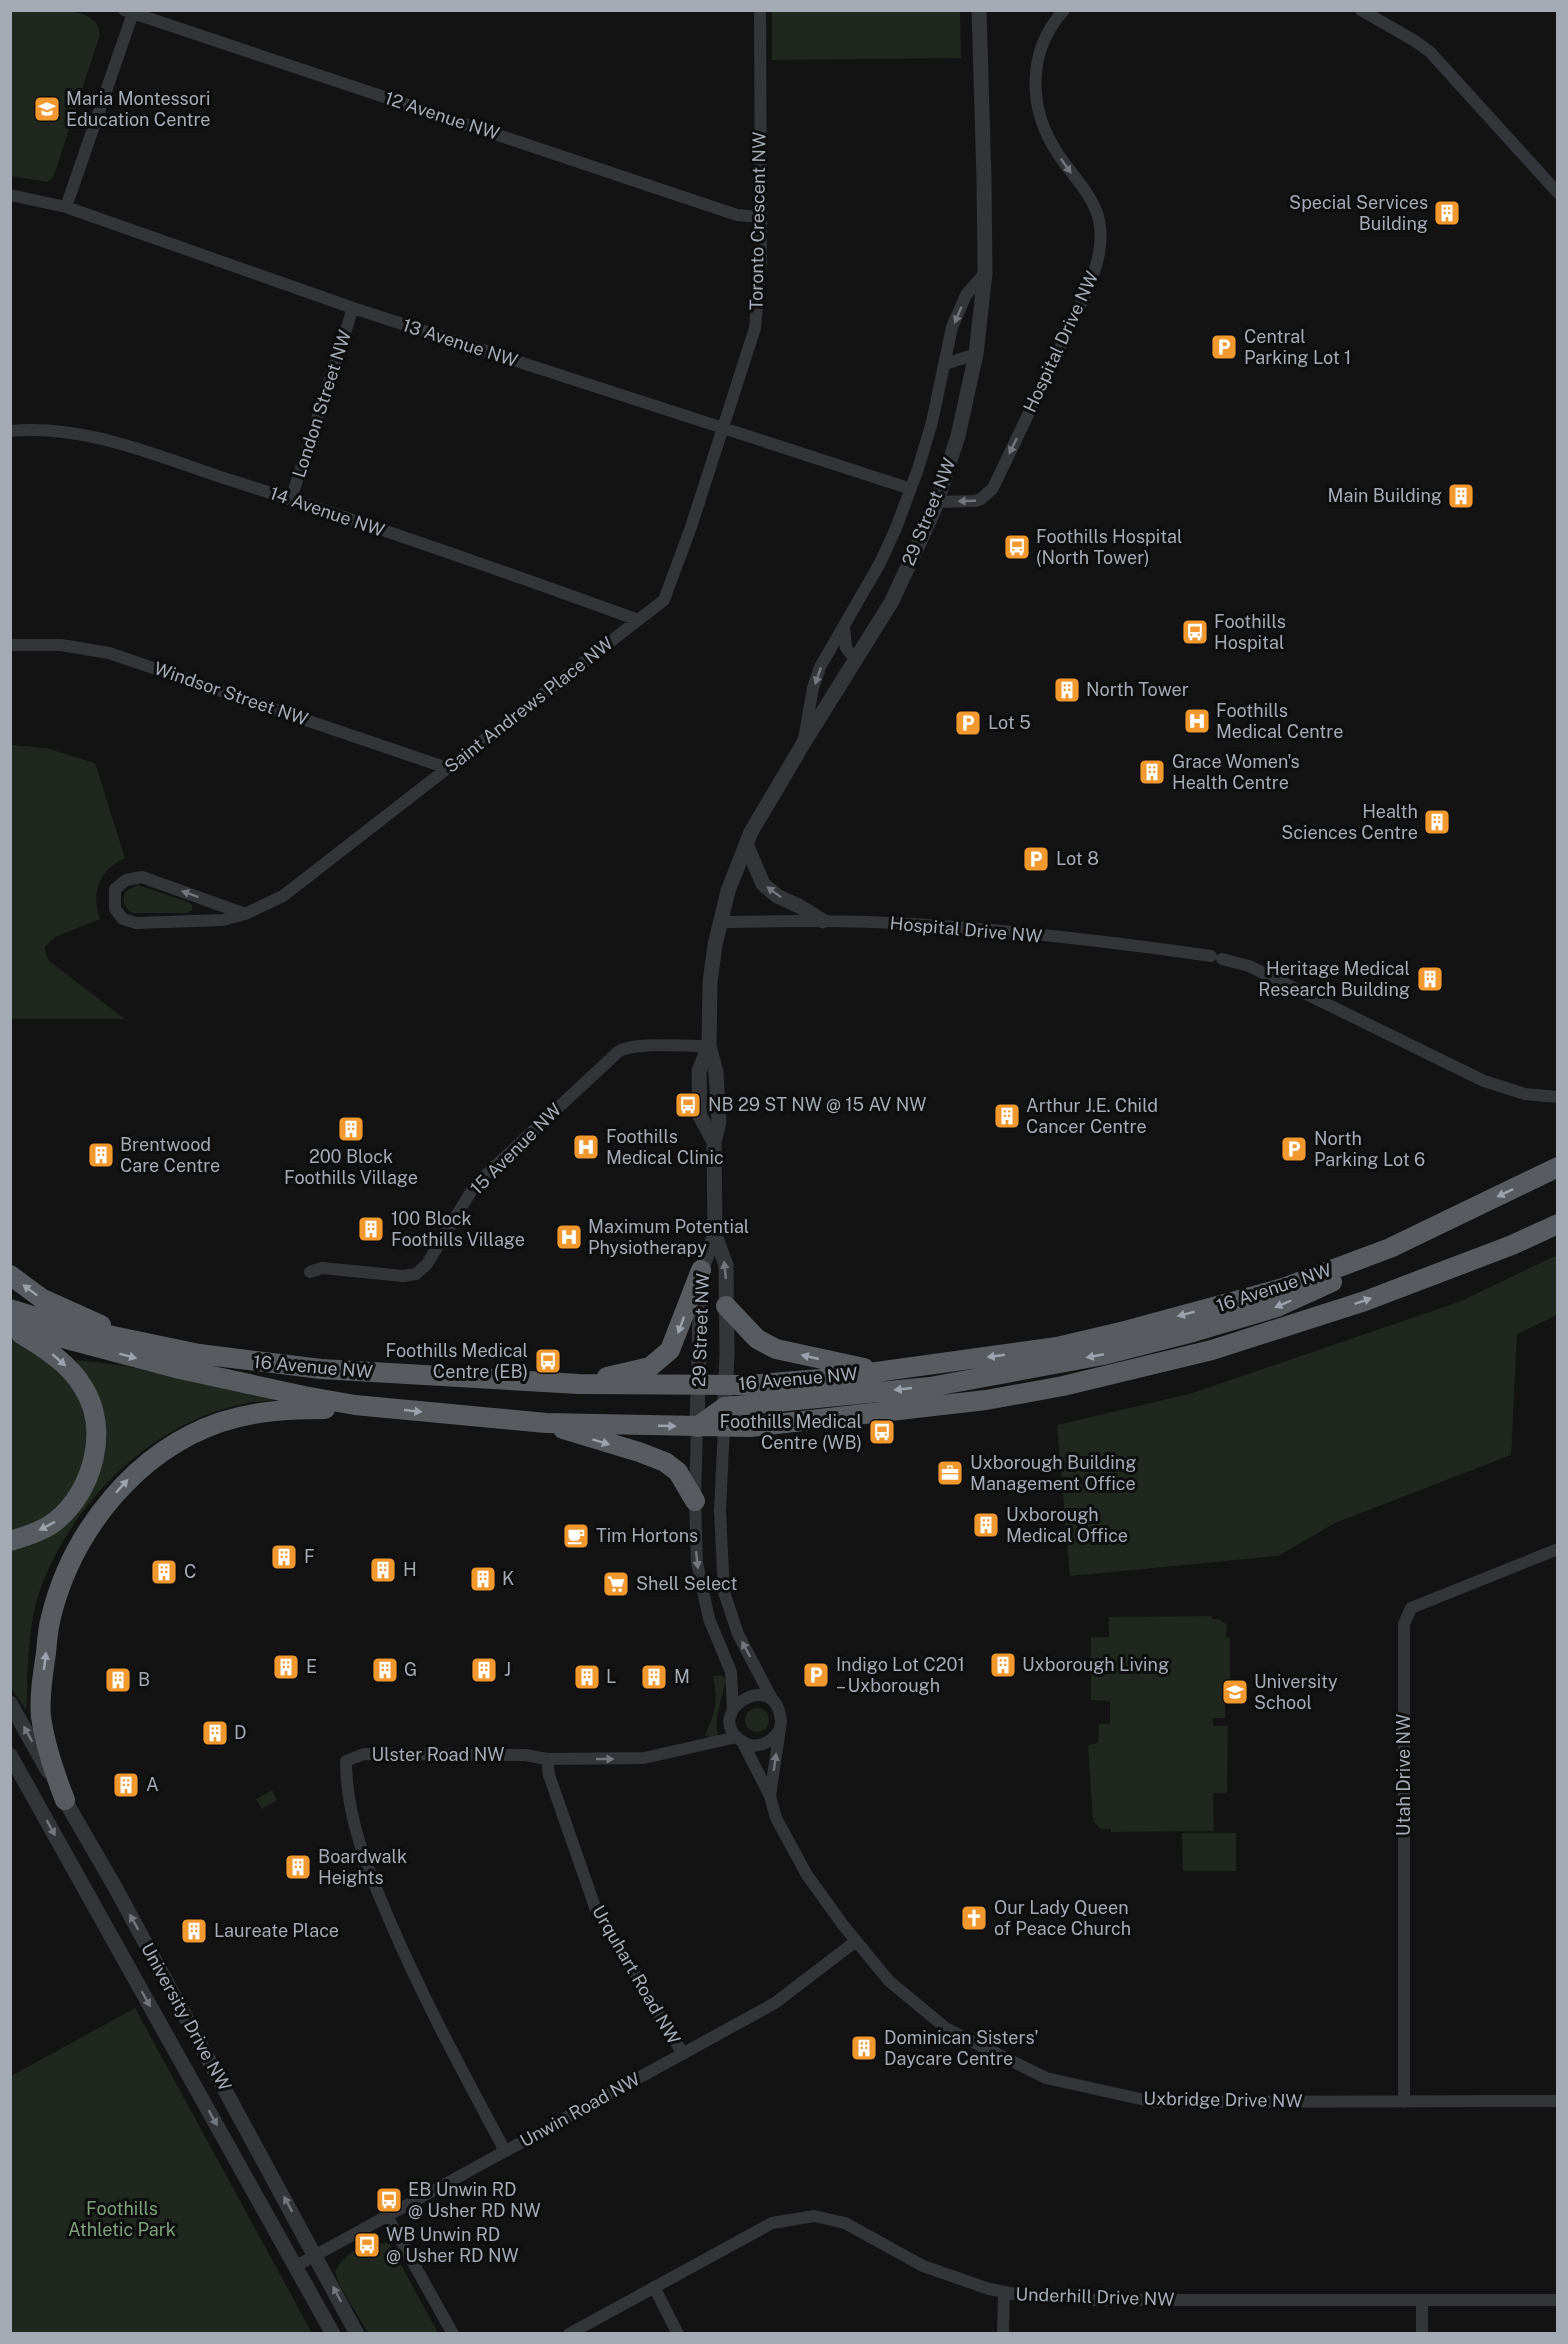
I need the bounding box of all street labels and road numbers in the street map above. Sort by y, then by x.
street label: 12 Avenue NW [382,87,502,144]
street label: Toronto Crescent NW [745,132,770,310]
street label: Hospital Drive NW [1019,268,1102,415]
street label: 13 Avenue NW [400,314,520,371]
street label: London Street NW [288,327,355,480]
street label: 29 Street NW [897,455,960,569]
street label: 14 Avenue NW [267,482,387,541]
street label: Saint Andrews Place NW [440,632,617,777]
street label: Windsor Street NW [152,657,311,730]
street label: Hospital Drive NW [889,912,1043,947]
street label: 15 Avenue NW [466,1099,566,1199]
street label: 16 Avenue NW [1214,1259,1334,1316]
street label: 29 Street NW [688,1273,713,1387]
street label: 16 Avenue NW [252,1351,374,1382]
street label: 16 Avenue NW [737,1363,859,1394]
street label: Utah Drive NW [1393,1714,1414,1836]
street label: Ulster Road NW [372,1744,504,1765]
street label: Urquhart Road NW [588,1902,685,2048]
street label: University Drive NW [137,1939,236,2094]
street label: Unwin Road NW [516,2068,643,2151]
street label: Uxbridge Drive NW [1143,2088,1303,2111]
street label: Underhill Drive NW [1015,2283,1175,2310]

